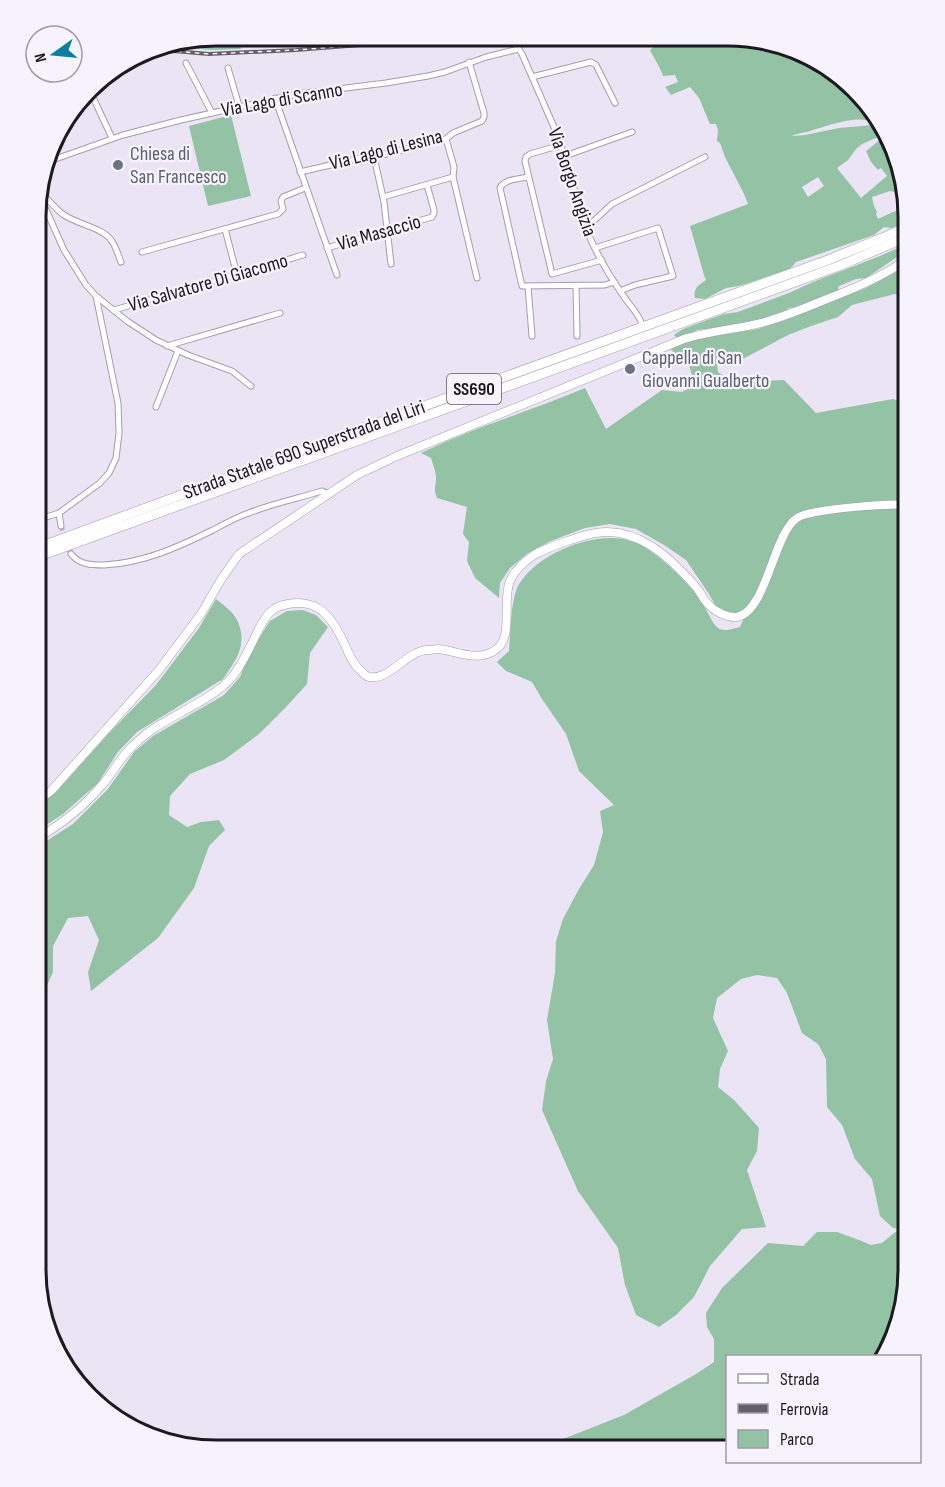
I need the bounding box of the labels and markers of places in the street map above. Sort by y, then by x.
place label: Chiesa di San Francesco [130,142,227,189]
marker: Chiesa di San Francesco [111,158,125,172]
place label: Cappella di San Giovanni Gualberto [642,346,769,393]
marker: Cappella di San Giovanni Gualberto [623,362,637,376]

